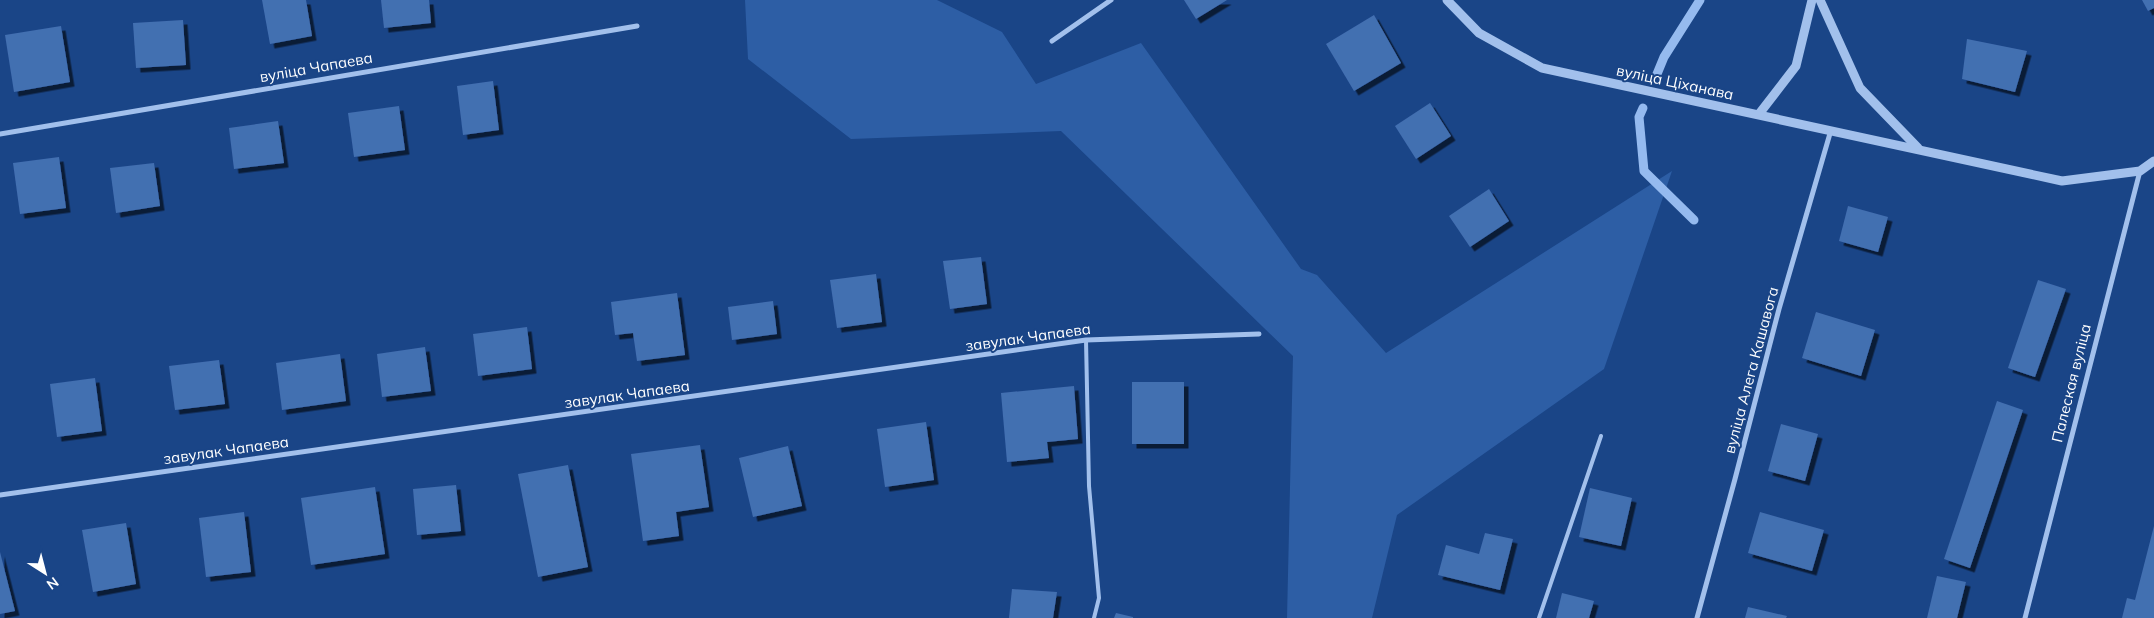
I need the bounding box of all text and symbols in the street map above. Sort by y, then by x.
street label: вуліца Чапаева [258,48,374,86]
street label: вуліца Ціханава [1615,60,1735,104]
street label: вуліца Алега Кашавога [1720,284,1782,456]
street label: завулак Чапаева [964,319,1092,355]
street label: Палеская вуліца [2047,322,2095,444]
street label: завулак Чапаева [563,376,691,412]
street label: завулак Чапаева [162,432,290,468]
north arrow [20,548,70,598]
text: N [43,573,62,594]

